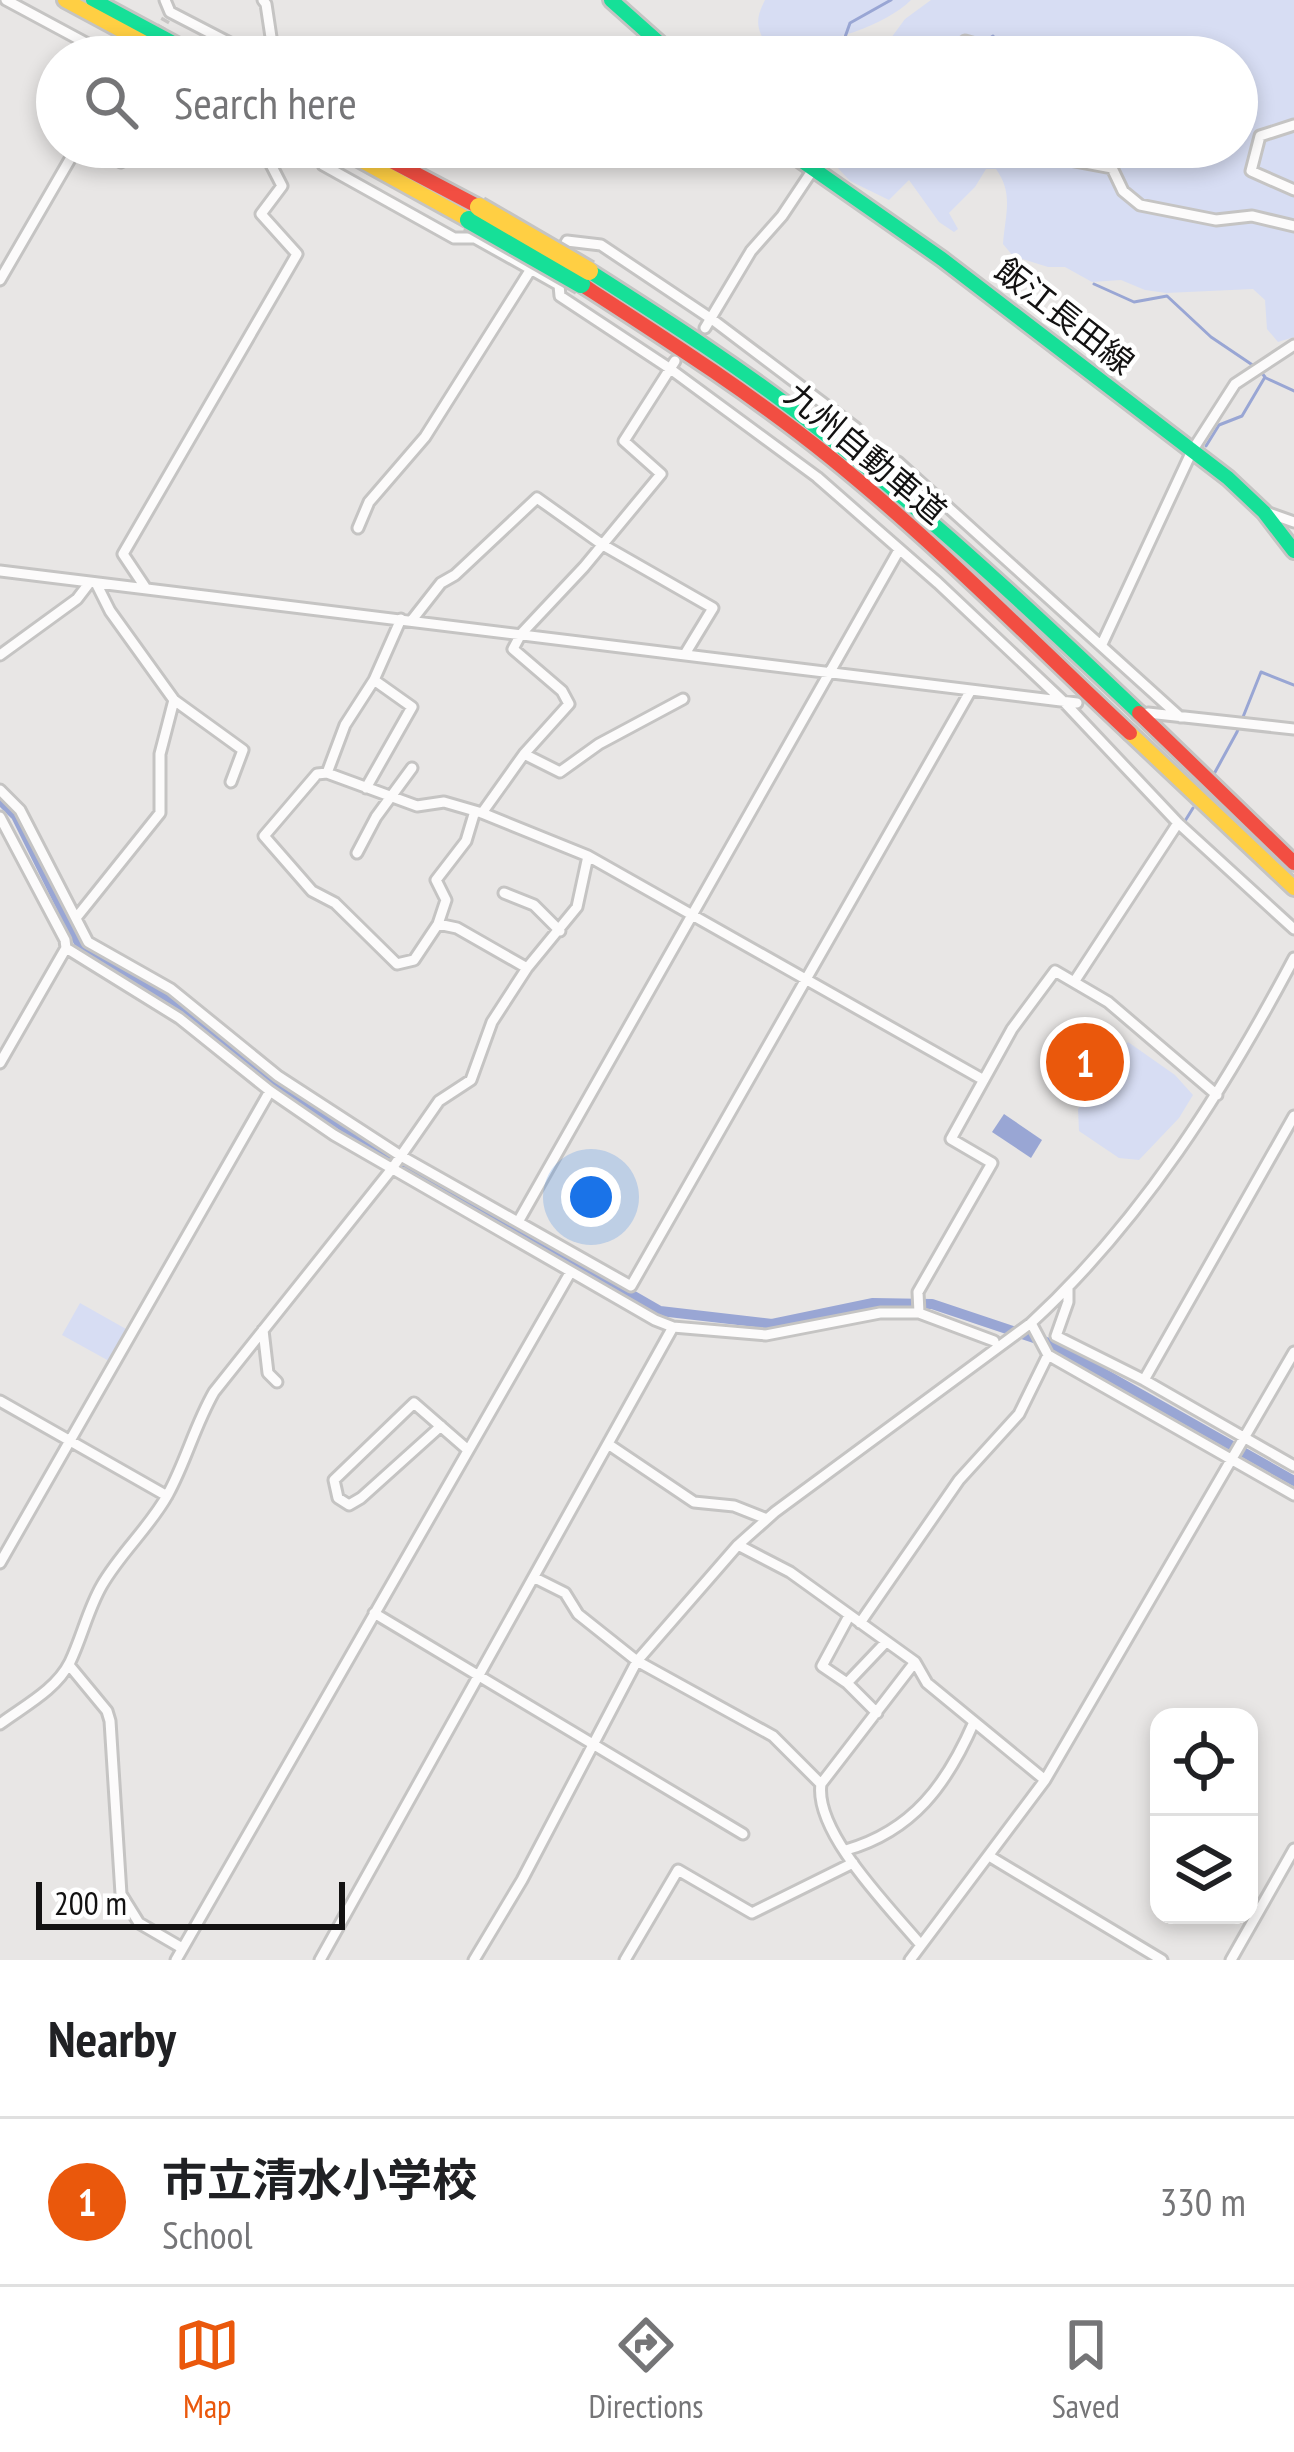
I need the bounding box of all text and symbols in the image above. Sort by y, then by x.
search box [36,36,1258,168]
icon: search [78,69,144,135]
text: Search here [174,73,357,131]
street label: 飯江長田線 [987,248,1144,383]
street label: 九州自動車道 [777,373,956,533]
pin: 1 [1046,1017,1124,1107]
your location [561,1167,621,1227]
map controls [1150,1708,1258,1924]
button: locate [1150,1708,1258,1816]
button: layers [1150,1816,1258,1924]
scale bar [36,1876,345,1929]
text: 200 m [54,1881,127,1924]
text: Nearby [48,2005,176,2071]
text: 市立清水小学校 [162,2150,477,2208]
text: 1 [78,2176,96,2227]
text: 330 m [1160,2176,1246,2227]
text: School [162,2209,253,2260]
tab: Map [174,2312,240,2427]
tab: Directions [589,2312,703,2427]
tab: Saved [1052,2312,1120,2427]

